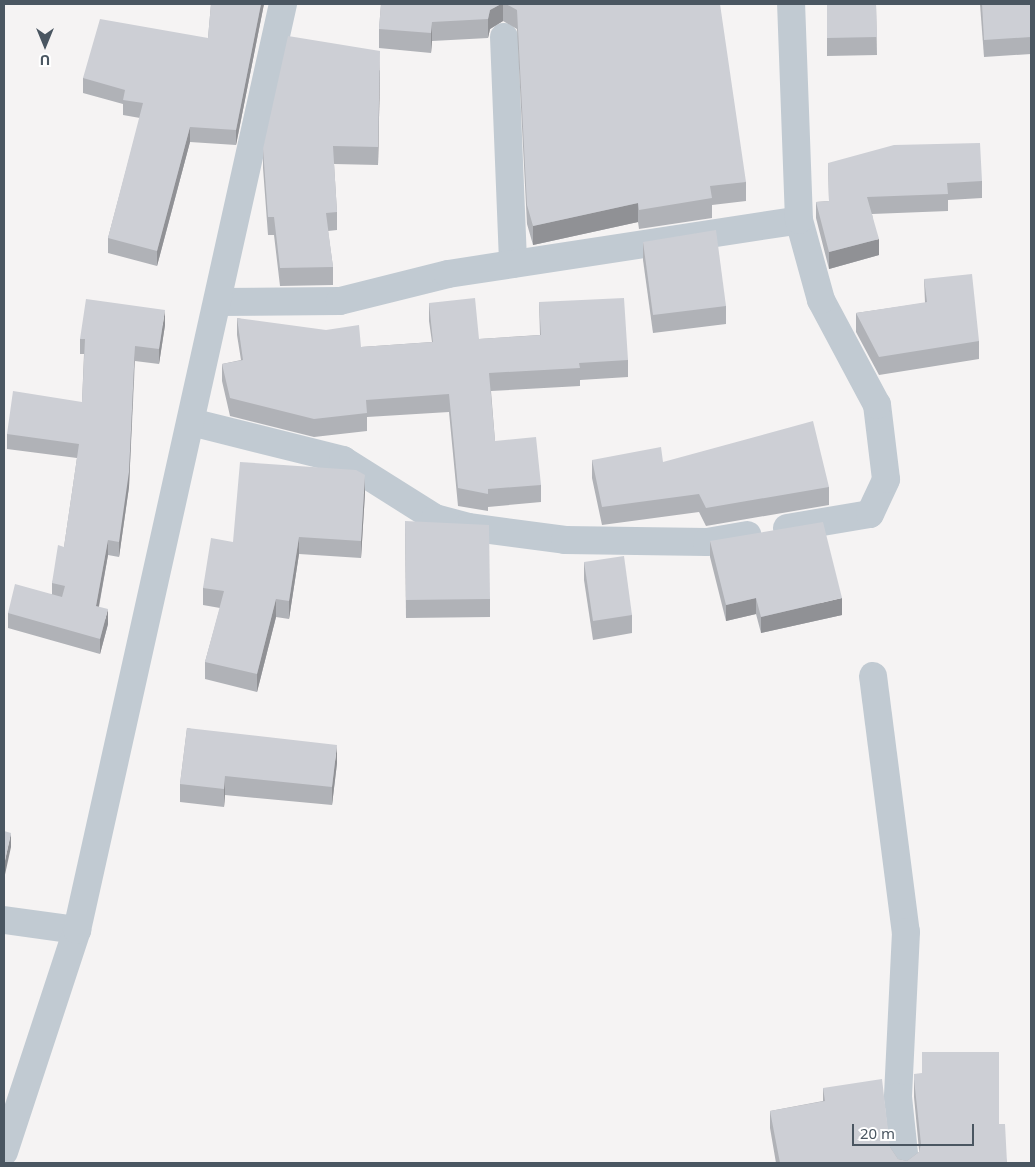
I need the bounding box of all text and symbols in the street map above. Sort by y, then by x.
north arrow [20,20,70,70]
text: U [40,51,50,70]
scale bar [855,1114,978,1146]
text: 20 m [860,1123,895,1143]

